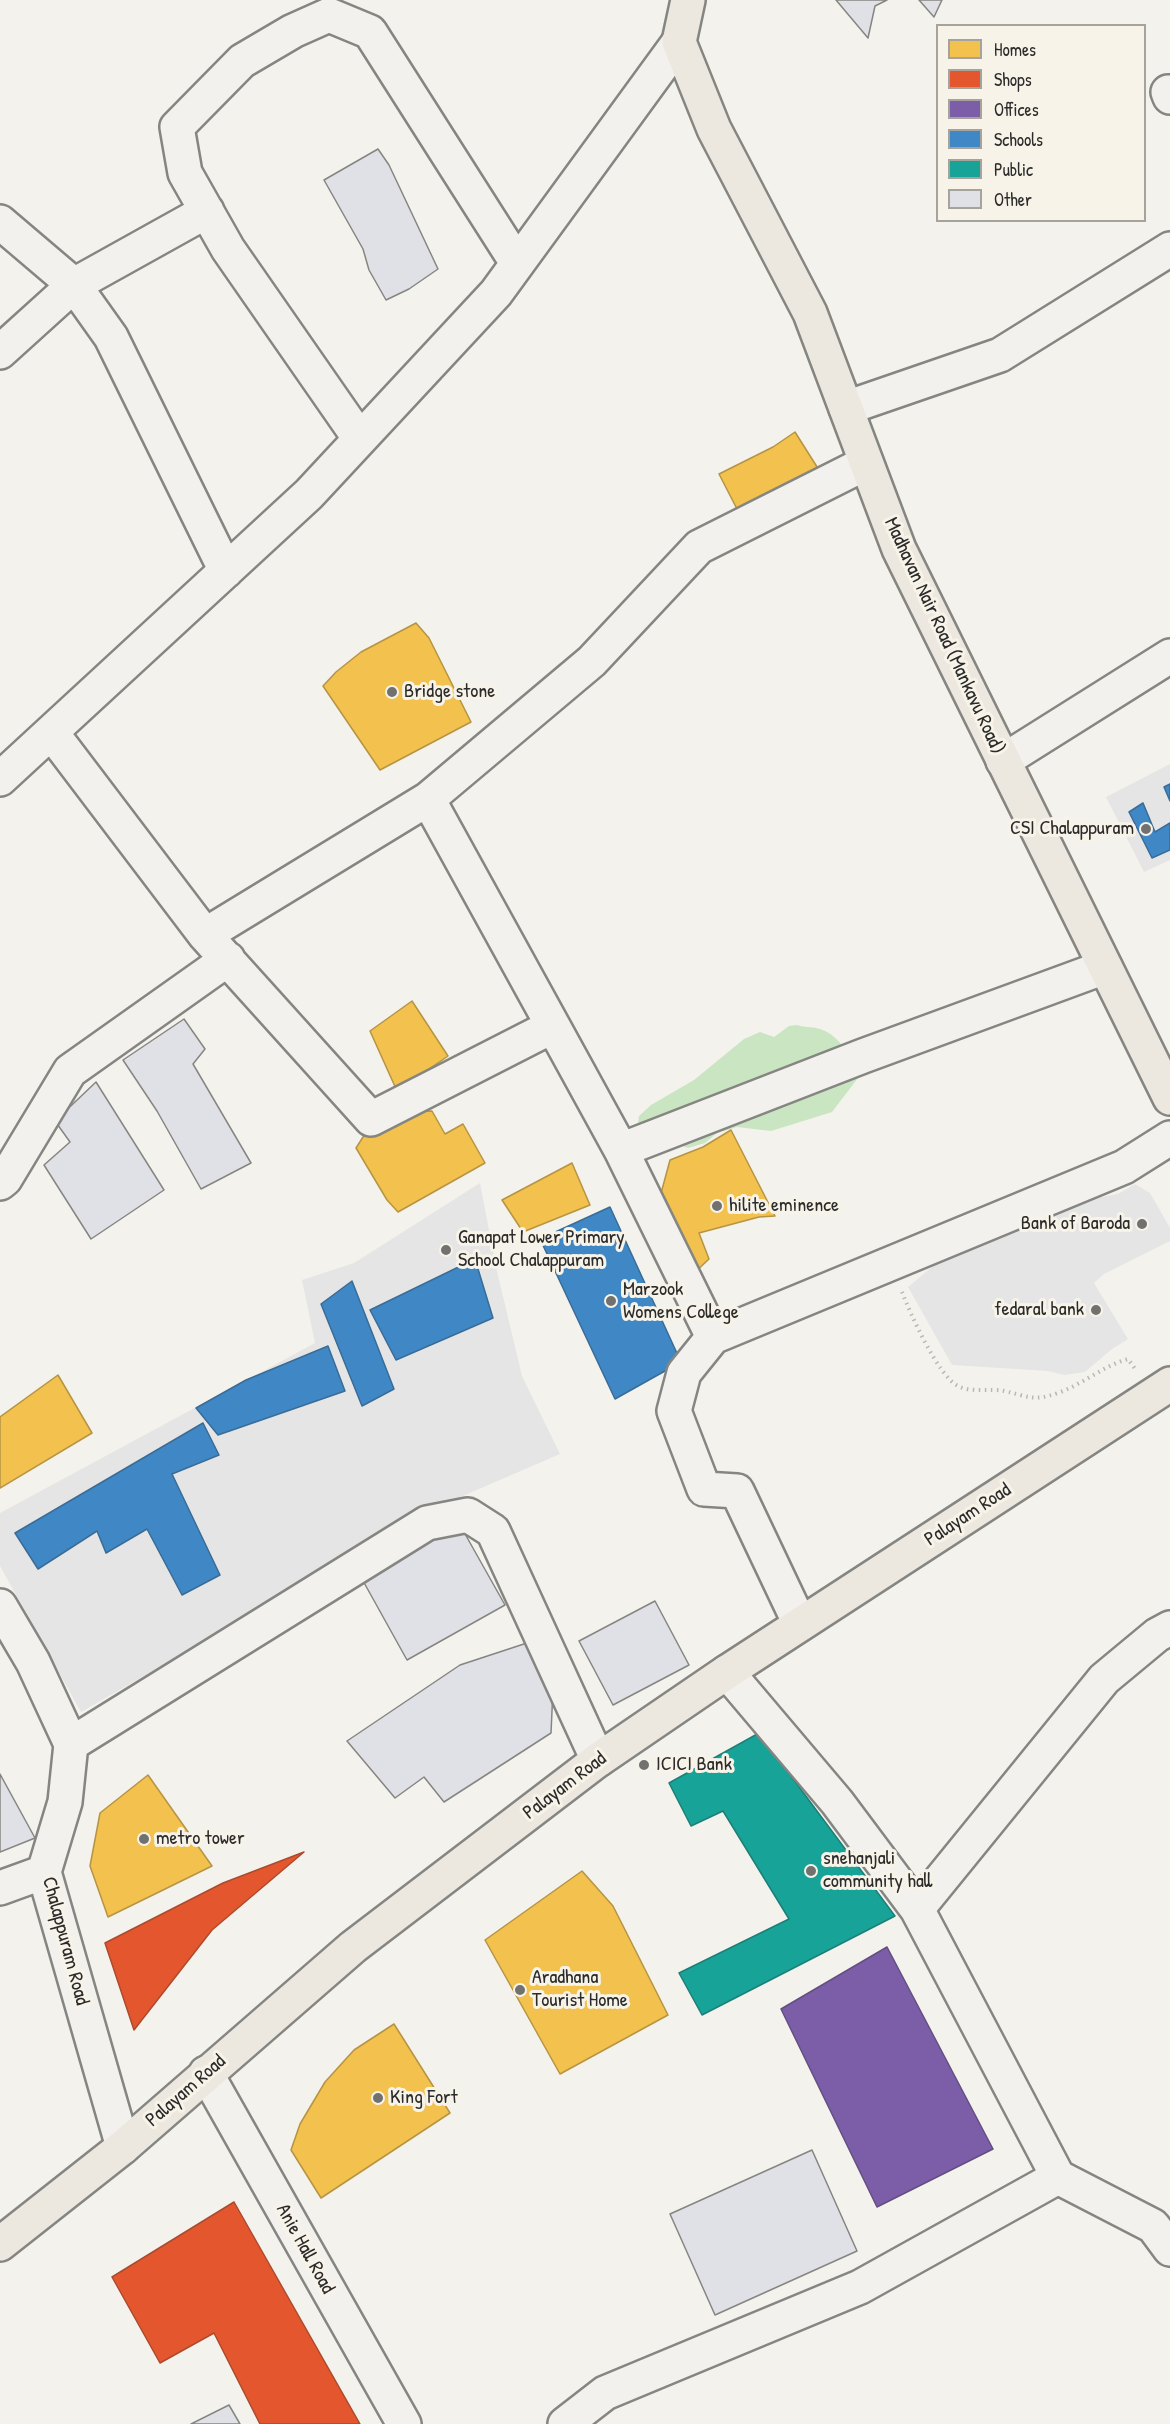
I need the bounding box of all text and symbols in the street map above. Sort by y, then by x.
legend [936,24,1146,222]
text: Homes [994,37,1036,62]
text: Shops [994,67,1032,92]
text: Offices [994,97,1039,122]
text: Schools [994,127,1043,152]
text: Public [994,157,1033,182]
text: Other [994,187,1032,212]
street label: Madhavan Nair Road (Mankavu Road) [879,514,1009,758]
place label: Bridge stone [404,680,495,704]
marker: Bridge stone [385,685,399,699]
place label: CSI Chalappuram [1010,817,1134,841]
marker: CSI Chalappuram [1139,822,1153,836]
place label: hilite eminence [729,1194,839,1218]
marker: hilite eminence [710,1199,724,1213]
place label: Bank of Baroda [1021,1212,1130,1236]
marker: Bank of Baroda [1135,1217,1149,1231]
place label: Ganapat Lower Primary School Chalappuram [458,1226,625,1273]
marker: Ganapat Lower Primary School Chalappuram [439,1243,453,1257]
place label: Marzook Womens College [623,1278,739,1325]
marker: Marzook Womens College [604,1294,618,1308]
place label: fedaral bank [994,1298,1084,1322]
marker: fedaral bank [1089,1303,1103,1317]
street label: Palayam Road [920,1478,1016,1552]
street label: Palayam Road [519,1747,611,1825]
place label: ICICI Bank [656,1753,732,1777]
marker: ICICI Bank [637,1758,651,1772]
place label: metro tower [156,1827,245,1851]
marker: metro tower [137,1832,151,1846]
place label: snehanjali community hall [823,1847,932,1894]
marker: snehanjali community hall [804,1864,818,1878]
street label: Chalappuram Road [36,1874,94,2008]
place label: Aradhana Tourist Home [532,1966,628,2013]
marker: Aradhana Tourist Home [513,1983,527,1997]
street label: Palayam Road [141,2050,231,2132]
place label: King Fort [390,2086,458,2110]
marker: King Fort [371,2091,385,2105]
street label: Anie Hall Road [270,2200,340,2298]

